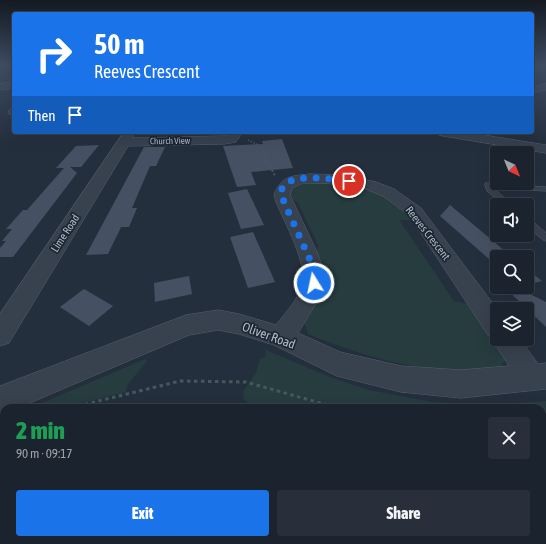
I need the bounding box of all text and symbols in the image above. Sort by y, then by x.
icon: right [28,28,80,80]
text: 50 m [94,28,144,60]
text: Reeves Crescent [94,61,200,82]
icon: arrive [64,104,86,126]
text: Then [28,107,56,124]
street label: Church View [150,136,191,146]
north arrow [490,146,534,190]
map controls [490,146,534,346]
pin [332,164,366,198]
icon: arrive [338,170,360,192]
button: sound [490,198,534,242]
street label: Reeves Crescent [403,204,453,262]
street label: Lime Road [48,212,82,254]
button: search [490,250,534,294]
position arrow [293,262,335,304]
button: layers [490,302,534,346]
street label: Oliver Road [240,319,298,352]
text: 2 min [16,417,65,444]
button: close [488,417,530,459]
text: 90 m · 09:17 [16,446,72,461]
button: Exit [16,490,269,536]
button: Share [277,490,530,536]

